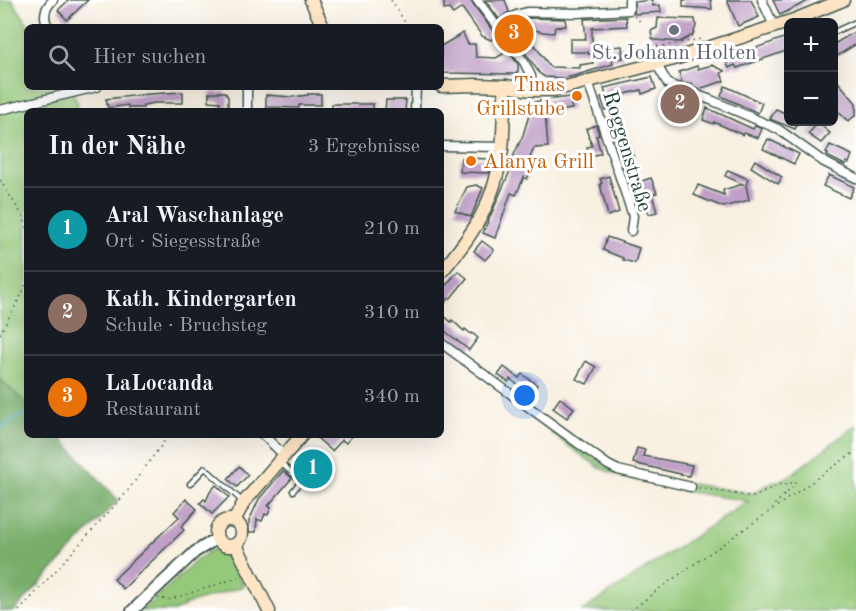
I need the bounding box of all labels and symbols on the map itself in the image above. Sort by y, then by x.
pin: 3 [494,12,534,57]
marker: St. Johann Holten [667,23,681,37]
place label: St. Johann Holten [591,43,757,64]
place label: Tinas Grillstube [476,75,565,120]
pin: 2 [660,82,700,126]
street label: Roggenstraße [598,88,655,214]
marker: Tinas Grillstube [570,89,584,103]
place label: Alanya Grill [483,152,594,173]
marker: Alanya Grill [464,154,478,168]
your location [510,381,539,410]
pin: 1 [294,446,332,492]

